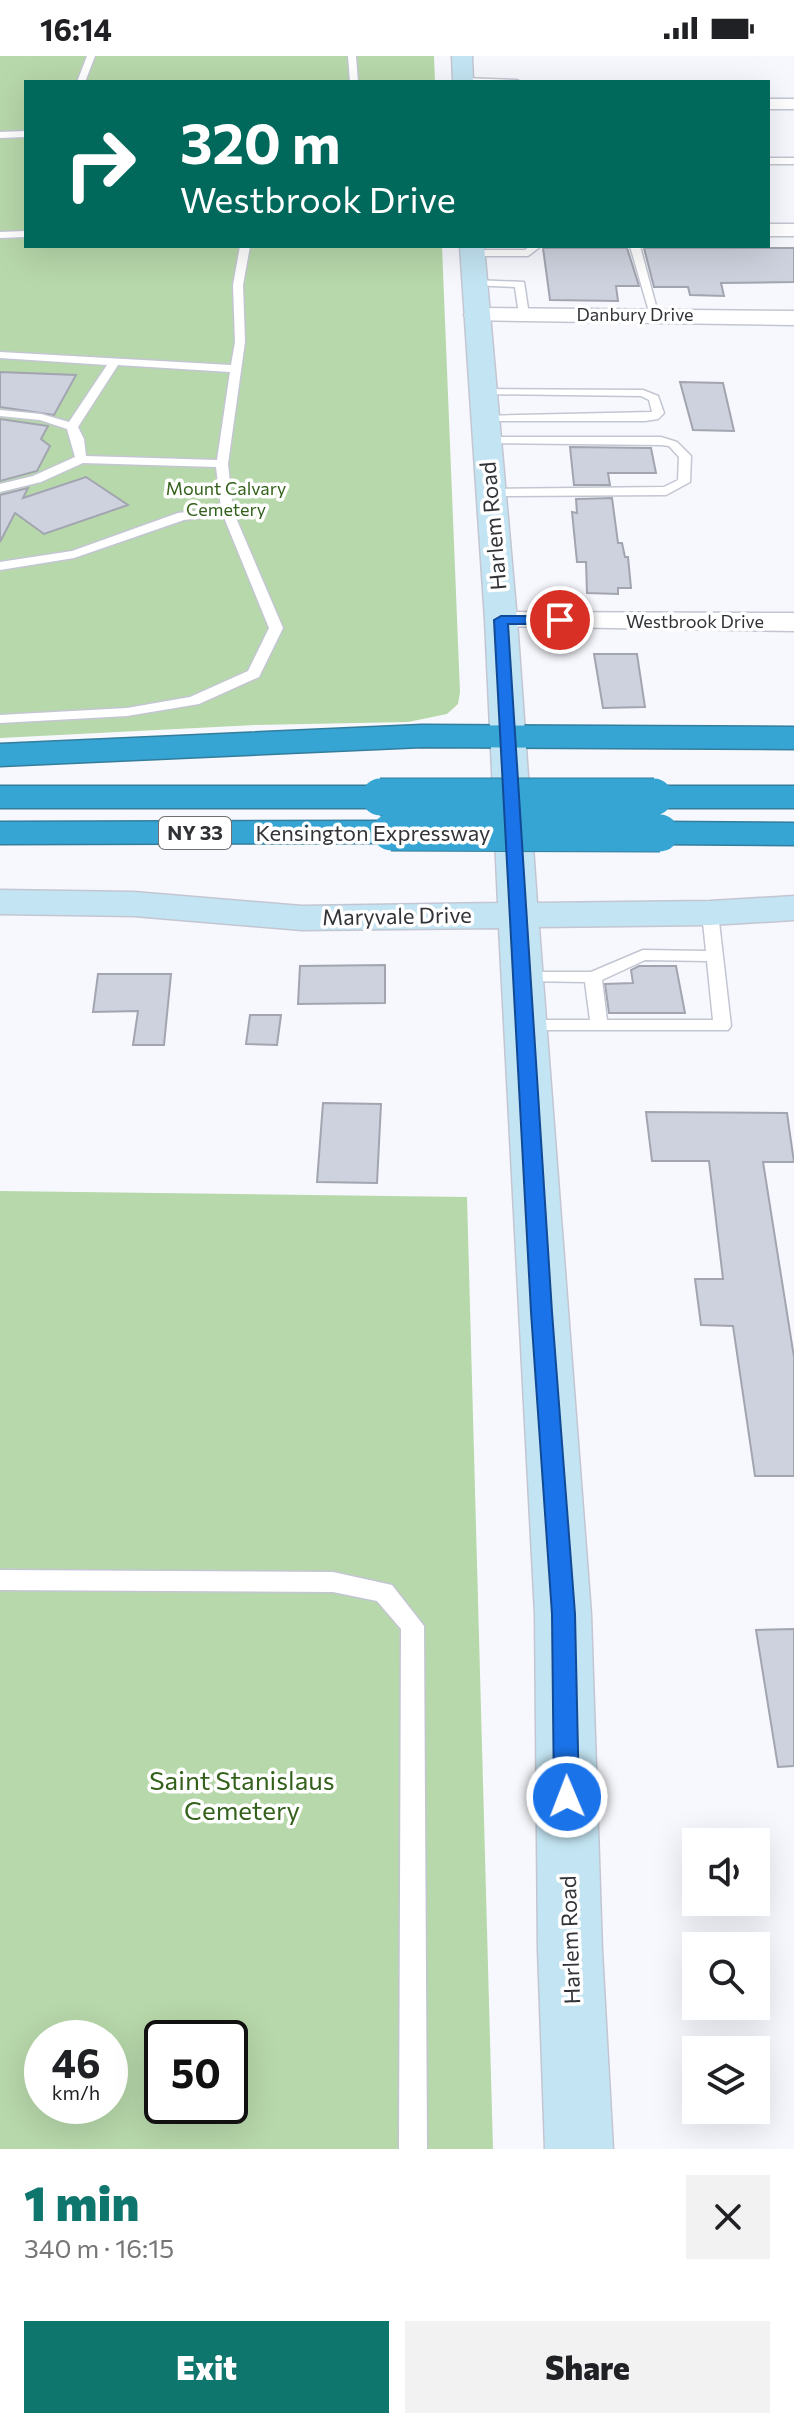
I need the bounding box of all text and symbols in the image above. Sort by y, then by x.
text: 16:14 [40,10,112,47]
text: 320 m [180,107,341,176]
icon: right [48,112,152,216]
text: Westbrook Drive [180,176,456,220]
street label: Danbury Drive [576,303,694,325]
street label: Harlem Road [473,461,512,591]
park label: Mount Calvary Cemetery [166,477,286,520]
pin [526,586,594,654]
icon: arrive [538,598,582,642]
street label: Westbrook Drive [626,610,764,632]
road number: NY 33 [159,817,231,849]
street label: Kensington Expressway [256,819,490,846]
street label: Maryvale Drive [322,901,472,930]
position arrow [525,1755,609,1839]
park label: Saint Stanislaus Cemetery [149,1764,335,1825]
map controls [682,1828,770,2124]
button: sound [682,1828,770,1916]
street label: Harlem Road [554,1875,585,2005]
button: search [682,1932,770,2020]
speed limit sign: 50 [144,2020,248,2124]
button: layers [682,2036,770,2124]
text: 46 [51,2037,101,2086]
text: km/h [52,2080,100,2104]
text: 1 min [24,2172,139,2231]
button: close [686,2175,770,2259]
text: 340 m · 16:15 [24,2232,174,2263]
button: Exit [24,2321,389,2413]
button: Share [405,2321,770,2413]

